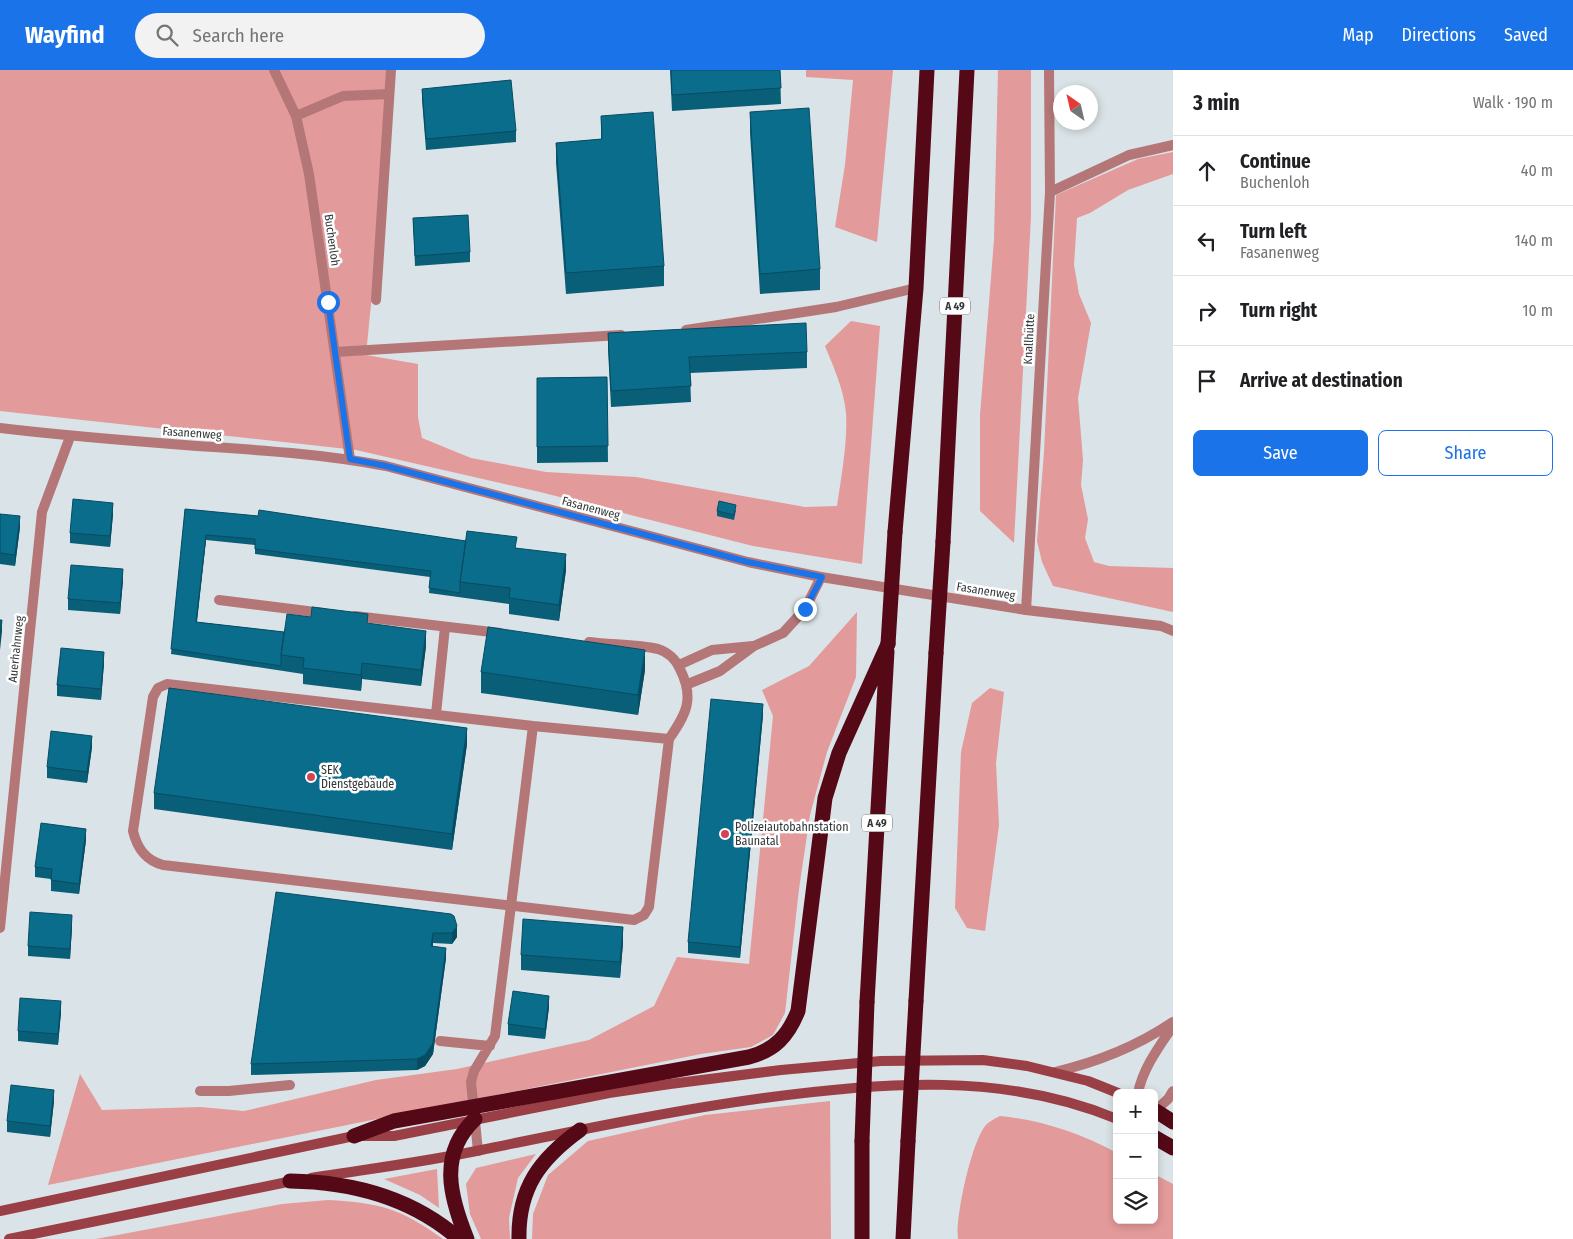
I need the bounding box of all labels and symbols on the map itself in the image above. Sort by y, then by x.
north arrow [1053,85,1098,130]
street label: Buchenloh [321,213,343,267]
route start [317,291,340,314]
road number: A 49 [940,298,970,315]
street label: Knallhütte [1021,313,1037,365]
street label: Fasanenweg [162,424,222,442]
street label: Fasanenweg [561,494,622,523]
street label: Fasanenweg [956,579,1017,603]
route end [794,598,817,621]
street label: Auerhahnweg [6,615,26,683]
place label: SEK Dienstgebäude [321,763,394,791]
marker: SEK Dienstgebäude [305,771,317,783]
road number: A 49 [862,814,892,831]
place label: Polizeiautobahnstation Baunatal [735,820,848,848]
marker: Polizeiautobahnstation Baunatal [719,828,731,840]

